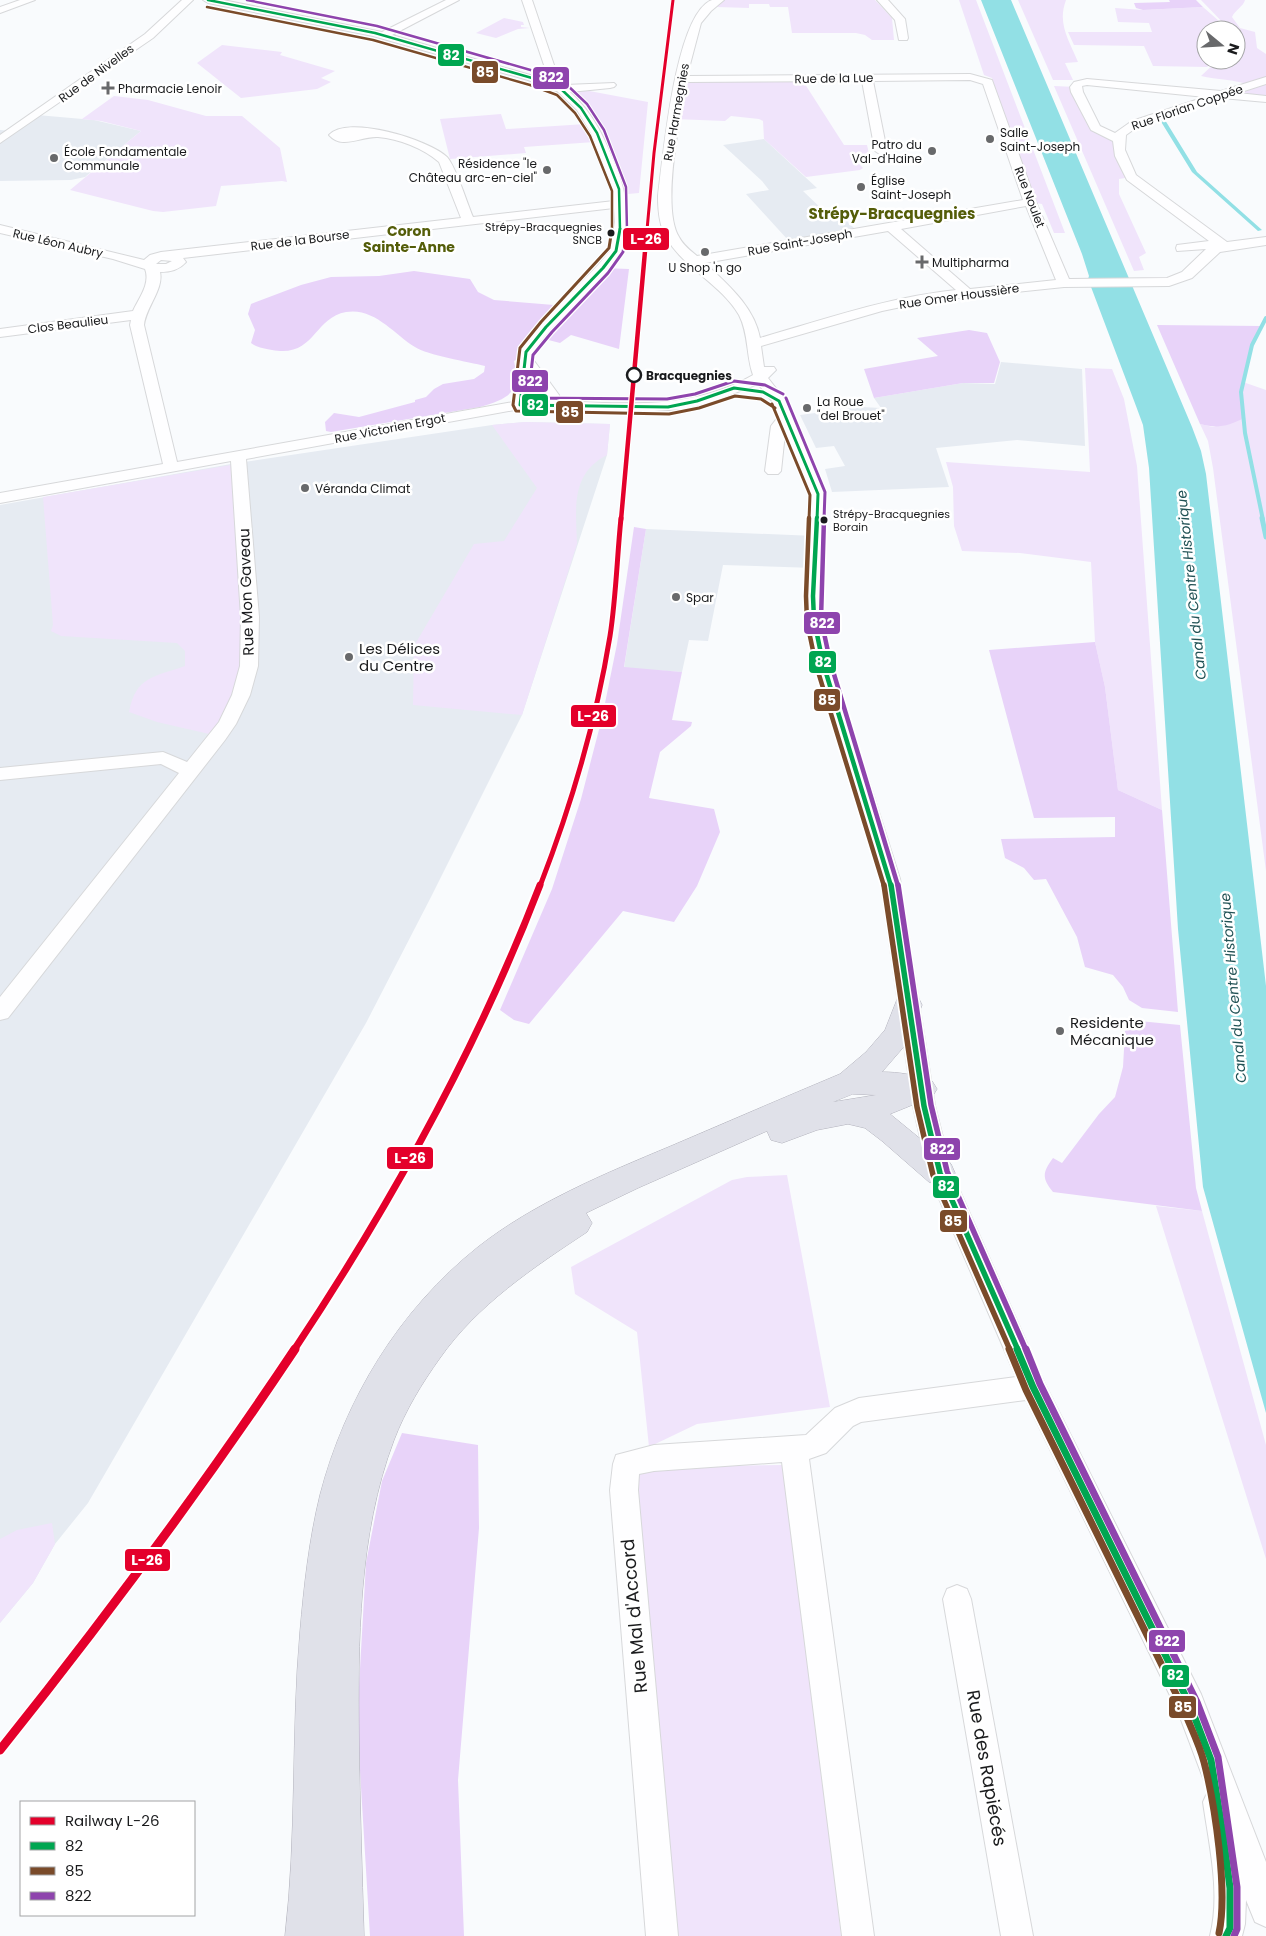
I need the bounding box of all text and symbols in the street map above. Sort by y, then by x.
north arrow [1196,20,1246,70]
street label: Rue de Nivelles [55,40,137,106]
text: N [1222,41,1245,57]
line badge: 82 [437,43,465,67]
text: 82 [442,45,460,65]
line badge: 85 [471,60,499,84]
text: 85 [476,62,494,82]
street label: Rue Harmegnies [659,62,693,162]
line badge: 822 [532,66,570,90]
text: 822 [538,67,564,87]
street label: Rue de la Lue [794,69,874,87]
place label: Pharmacie Lenoir [118,80,223,97]
street label: Rue Florian Coppée [1129,80,1245,134]
marker: Pharmacie Lenoir [102,82,114,94]
place label: Salle Saint-Joseph [1000,124,1080,155]
marker: Salle Saint-Joseph [984,133,996,145]
place label: Patro du Val-d'Haine [852,136,922,167]
place label: École Fondamentale Communale [64,143,187,174]
marker: Patro du Val-d'Haine [926,145,938,157]
marker: École Fondamentale Communale [48,152,60,164]
place label: Résidence "le Château arc-en-ciel" [409,155,537,186]
marker: Résidence "le Château arc-en-ciel" [541,164,553,176]
street label: Rue Noulet [1011,164,1049,230]
place label: Église Saint-Joseph [871,172,951,203]
marker: Église Saint-Joseph [855,181,867,193]
district label: Strépy-Bracquegnies [809,203,975,224]
place label: Strépy-Bracquegnies SNCB [485,219,602,248]
district label: Coron Sainte-Anne [363,221,455,257]
street label: Rue Léon Aubry [11,224,105,262]
street label: Rue Saint-Joseph [746,224,854,260]
street label: Rue de la Bourse [250,225,350,255]
line badge: L-26 [622,227,670,251]
marker: Strépy-Bracquegnies SNCB [606,228,616,238]
text: L-26 [630,229,662,249]
marker: U Shop 'n go [699,246,711,258]
place label: Multipharma [932,254,1009,271]
marker: Multipharma [916,256,928,268]
place label: U Shop 'n go [668,259,742,276]
street label: Rue Omer Houssière [898,279,1020,313]
street label: Clos Beaulieu [27,311,109,337]
marker: Bracquegnies [626,367,642,383]
place label: Bracquegnies [646,367,732,384]
line badge: 822 [511,369,549,393]
text: 822 [517,371,543,391]
line badge: 82 [521,393,549,417]
place label: La Roue "del Brouet" [817,393,885,424]
text: 82 [526,395,544,415]
line badge: 85 [555,400,584,424]
text: 85 [561,402,579,422]
marker: La Roue "del Brouet" [801,402,813,414]
street label: Rue Victorien Ergot [333,409,447,447]
place label: Véranda Climat [315,480,410,497]
marker: Véranda Climat [299,482,311,494]
water label: Canal du Centre Historique [1171,489,1211,681]
place label: Strépy-Bracquegnies Borain [833,506,950,535]
marker: Strépy-Bracquegnies Borain [819,515,829,525]
street label: Rue Mon Gaveau [233,528,259,656]
place label: Spar [686,589,714,606]
marker: Spar [670,591,682,603]
line badge: 822 [803,611,841,635]
text: 822 [809,613,835,633]
place label: Les Délices du Centre [359,638,440,676]
line badge: 82 [808,650,837,674]
marker: Les Délices du Centre [343,651,355,663]
text: 82 [814,652,832,672]
line badge: 85 [813,688,841,712]
text: 85 [818,690,836,710]
line badge: L-26 [570,704,617,728]
text: L-26 [577,706,609,726]
water label: Canal du Centre Historique [1215,892,1251,1084]
place label: Residente Mécanique [1070,1012,1154,1050]
marker: Residente Mécanique [1054,1025,1066,1037]
line badge: 822 [923,1137,961,1161]
text: 822 [929,1139,955,1159]
line badge: L-26 [386,1146,434,1170]
text: L-26 [394,1148,426,1168]
line badge: 82 [932,1175,960,1199]
text: 82 [937,1176,955,1196]
line badge: 85 [939,1209,968,1233]
text: 85 [944,1211,962,1231]
street label: Rue Mal d'Accord [615,1538,653,1694]
line badge: L-26 [124,1548,171,1572]
text: L-26 [131,1550,163,1570]
line badge: 822 [1148,1629,1186,1653]
text: 822 [1154,1631,1180,1651]
line badge: 82 [1161,1664,1190,1688]
text: 82 [1166,1665,1184,1685]
street label: Rue des Rapiécés [961,1688,1013,1848]
line badge: 85 [1168,1695,1197,1719]
text: 85 [1174,1697,1192,1717]
legend [20,1801,195,1916]
text: Railway L-26 [65,1810,159,1831]
text: 82 [65,1835,83,1856]
text: 85 [65,1860,84,1881]
text: 822 [65,1885,92,1906]

